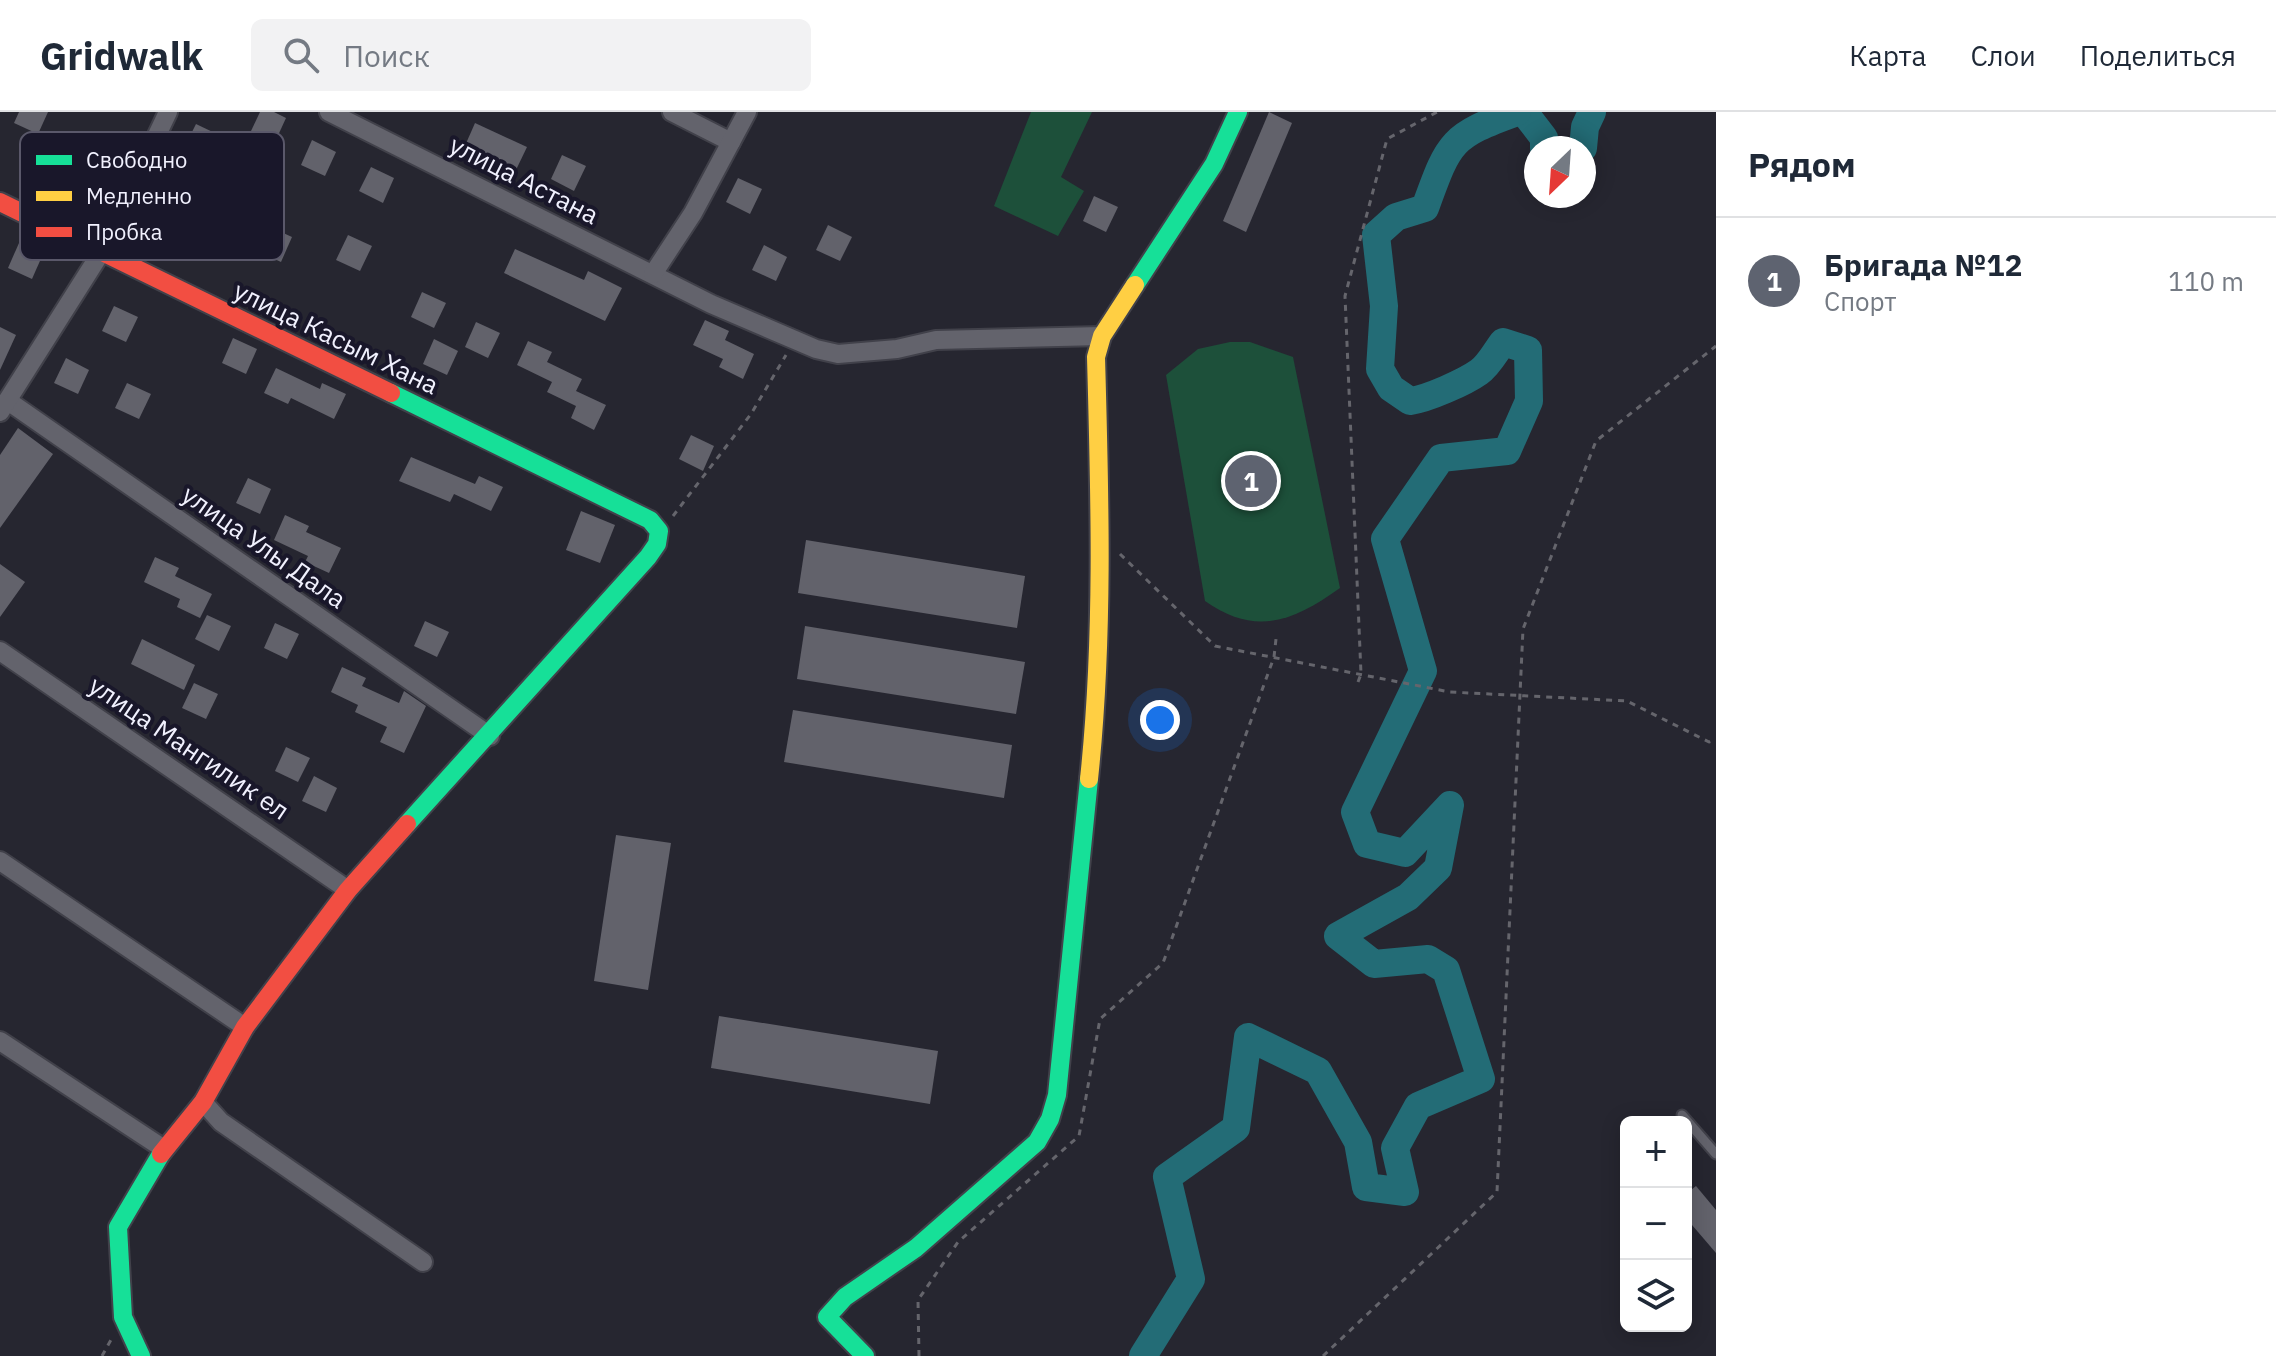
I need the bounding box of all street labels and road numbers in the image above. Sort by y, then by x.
street label: улица Астана [444,127,605,231]
street label: улица Касым Хана [228,273,445,402]
street label: улица Улы Дала [176,477,354,616]
street label: улица Мангилик ел [83,668,296,827]

